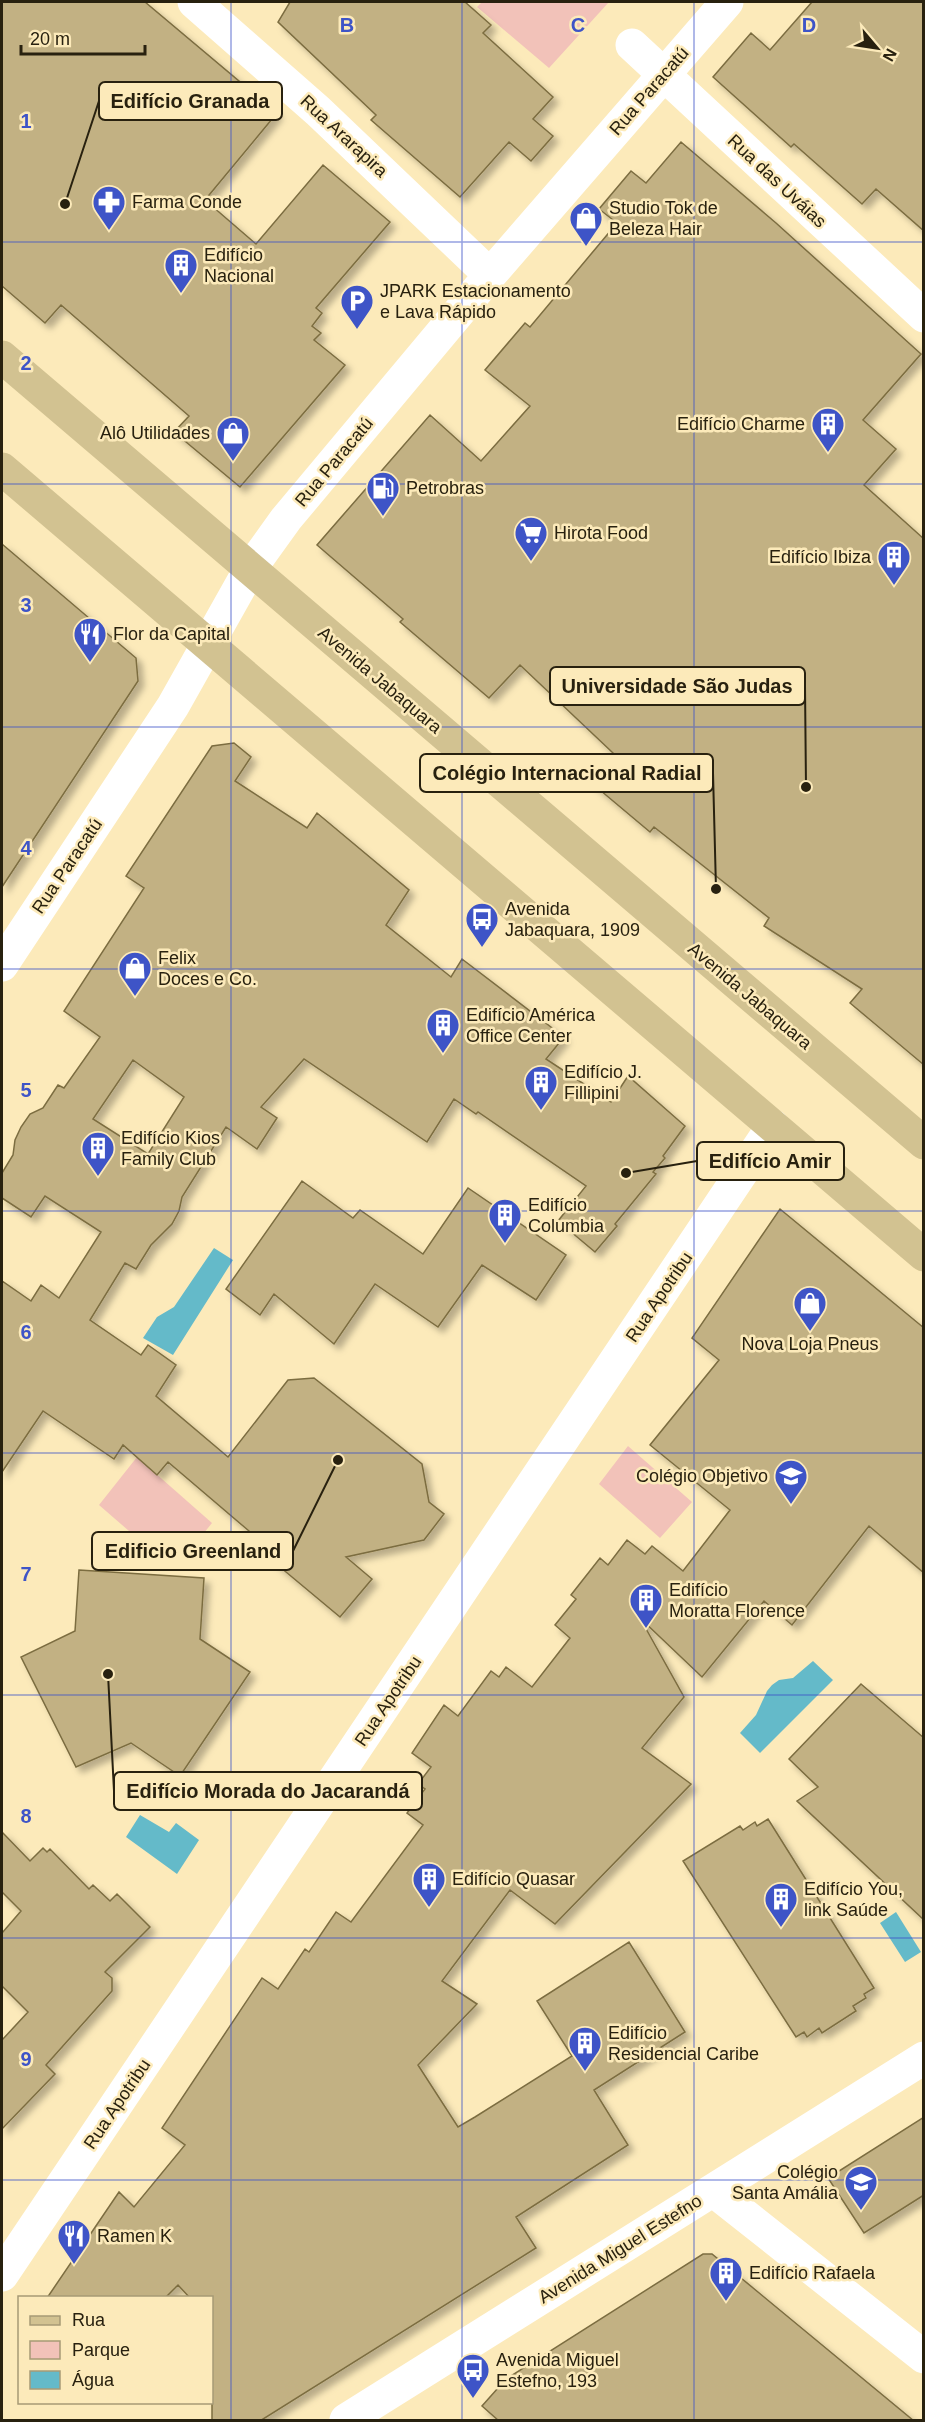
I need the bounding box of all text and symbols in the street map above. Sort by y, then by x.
text: B [340,14,354,36]
text: C [571,14,585,36]
text: D [802,14,816,36]
scale bar [21,18,146,56]
north arrow [847,18,907,78]
text: 20 m [30,29,70,49]
street label: Rua Paracatú [605,43,693,139]
text: N [879,46,900,64]
callout: Edifício Granada [99,82,282,120]
text: Edifício Granada [111,90,270,112]
street label: Rua Ararapira [297,91,392,182]
text: 1 [20,110,32,132]
street label: Rua das Uváias [724,130,830,232]
pharmacy icon: Farma Conde [91,184,127,231]
place label: Farma Conde [132,192,242,212]
place label: Studio Tok de Beleza Hair [609,198,718,239]
shop icon: Studio Tok de Beleza Hair [568,200,604,247]
place label: Edifício Nacional [204,245,274,286]
building icon: Edifício Nacional [163,247,199,294]
place label: JPARK Estacionamento e Lava Rápido [380,281,571,322]
parking icon: JPARK Estacionamento e Lava Rápido [339,283,375,330]
text: 2 [20,352,32,374]
building icon: Edifício Charme [810,406,846,453]
street label: Rua Paracatú [291,413,377,511]
place label: Edifício Charme [677,414,805,434]
shop icon: Alô Utilidades [215,415,251,462]
place label: Alô Utilidades [100,423,210,443]
fuel station icon: Petrobras [365,470,401,517]
place label: Petrobras [406,478,484,498]
supermarket icon: Hirota Food [513,515,549,562]
place label: Hirota Food [554,523,648,543]
building icon: Edifício Ibiza [876,539,912,586]
place label: Edifício Ibiza [769,547,872,567]
text: 3 [20,594,32,616]
restaurant icon: Flor da Capital [72,616,108,663]
street label: Avenida Jabaquara [314,623,446,738]
place label: Flor da Capital [113,624,230,644]
callout: Universidade São Judas [550,667,805,705]
text: Universidade São Judas [561,675,793,697]
callout: Colégio Internacional Radial [420,754,713,792]
text: Colégio Internacional Radial [433,762,701,784]
street label: Rua Paracatú [28,815,106,917]
text: 4 [20,837,32,859]
place label: Avenida Jabaquara, 1909 [505,899,640,940]
bus stop icon: Avenida Jabaquara, 1909 [464,901,500,948]
street label: Avenida Jabaquara [684,939,816,1054]
place label: Felix Doces e Co. [158,948,257,989]
shop icon: Felix Doces e Co. [117,950,153,997]
place label: Edifício América Office Center [466,1005,596,1046]
building icon: Edifício América Office Center [425,1007,461,1054]
place label: Edifício J. Fillipini [564,1062,642,1103]
building icon: Edifício J. Fillipini [523,1064,559,1111]
text: 5 [20,1079,32,1101]
place label: Edifício Kios Family Club [121,1128,220,1169]
building icon: Edifício Kios Family Club [80,1130,116,1177]
callout: Edifício Amir [697,1142,844,1180]
text: Edifício Amir [709,1150,832,1172]
place label: Edifício Columbia [528,1195,605,1236]
building icon: Edifício Columbia [487,1197,523,1244]
street label: Rua Apotribu [622,1248,696,1346]
shop icon: Nova Loja Pneus [792,1285,828,1332]
text: 6 [20,1321,32,1343]
place label: Nova Loja Pneus [741,1334,879,1354]
school or university icon: Colégio Objetivo [773,1458,809,1505]
place label: Colégio Objetivo [636,1466,768,1486]
callout: Edificio Greenland [92,1532,293,1570]
text: Edificio Greenland [105,1540,281,1562]
text: 7 [20,1563,32,1585]
place label: Edifício Moratta Florence [669,1580,805,1621]
building icon: Edifício Moratta Florence [628,1582,664,1629]
street label: Rua Apotribu [351,1652,425,1750]
callout: Edifício Morada do Jacarandá [114,1772,422,1810]
text: Edifício Morada do Jacarandá [126,1780,411,1802]
text: 8 [20,1805,32,1827]
building icon: Edifício Quasar [411,1861,447,1908]
place label: Edifício Quasar [452,1869,575,1889]
place label: Edifício You, link Saúde [804,1879,903,1920]
building icon: Edifício You, link Saúde [763,1881,799,1928]
place label: Edifício Residencial Caribe [608,2023,759,2064]
building icon: Edifício Residencial Caribe [567,2025,603,2072]
text: 9 [20,2048,32,2070]
street label: Rua Apotribu [80,2055,154,2153]
place label: Colégio Santa Amália [732,2162,839,2203]
school or university icon: Colégio Santa Amália [843,2164,879,2211]
street label: Avenida Miguel Estefno [535,2190,705,2308]
restaurant icon: Ramen K [56,2218,92,2265]
place label: Ramen K [97,2226,172,2246]
building icon: Edifício Rafaela [708,2255,744,2302]
place label: Edifício Rafaela [749,2263,876,2283]
legend [18,2296,213,2404]
text: Rua [72,2310,106,2330]
text: Parque [72,2340,130,2360]
place label: Avenida Miguel Estefno, 193 [496,2350,619,2391]
bus stop icon: Avenida Miguel Estefno, 193 [455,2352,491,2399]
text: Água [72,2370,115,2390]

